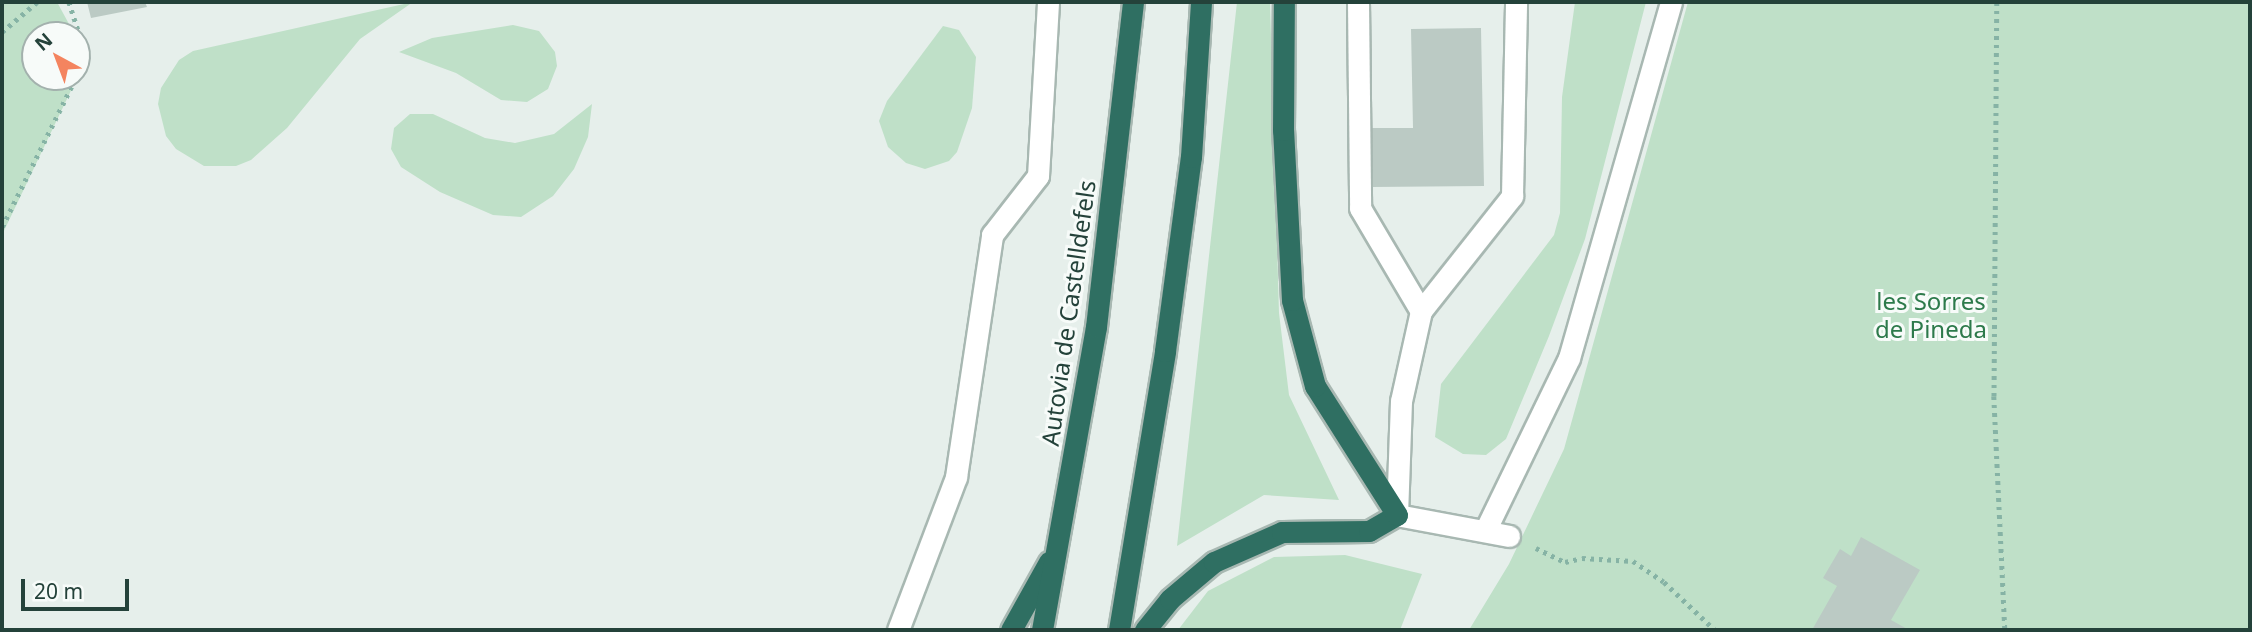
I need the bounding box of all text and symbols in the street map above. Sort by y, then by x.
north arrow [21,21,91,91]
text: N [29,27,58,57]
street label: Autovia de Castelldefels [1035,178,1101,448]
park label: les Sorres de Pineda [1875,287,1987,343]
scale bar [24,566,133,610]
text: 20 m [34,577,83,605]

